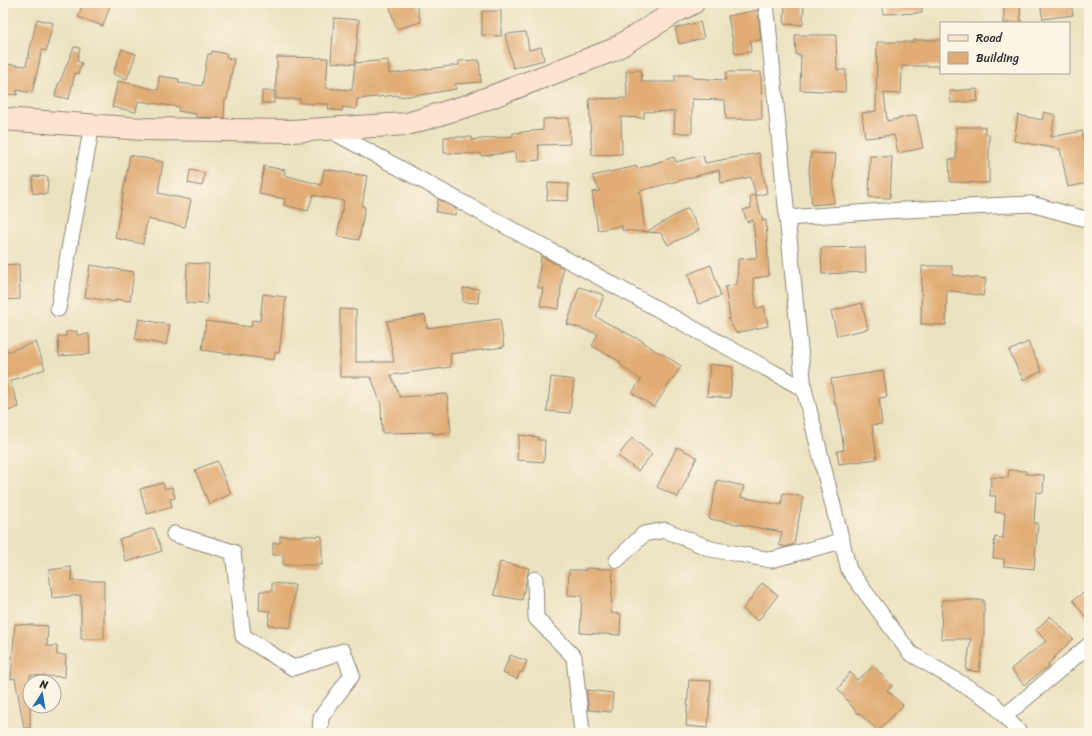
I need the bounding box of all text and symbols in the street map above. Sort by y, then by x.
legend [940,22,1070,74]
text: Road [976,27,1003,49]
text: Building [976,47,1019,69]
north arrow [22,674,62,714]
text: N [37,674,50,695]

